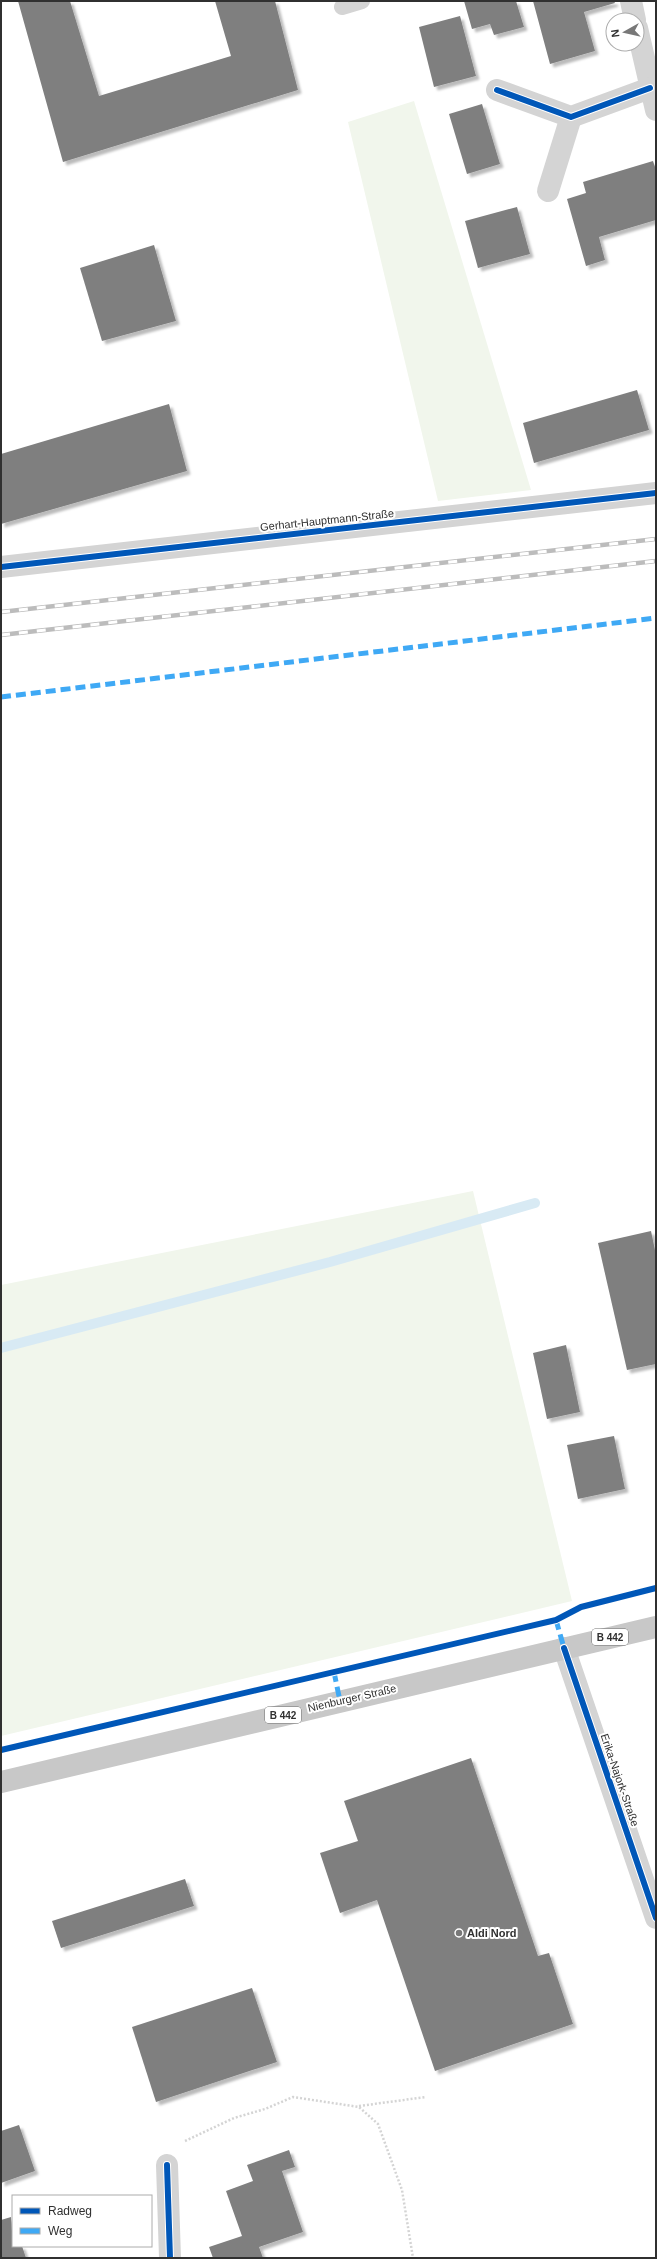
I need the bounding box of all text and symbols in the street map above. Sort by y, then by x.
north arrow [605,12,645,52]
text: N [609,29,622,38]
street label: Gerhart-Hauptmann-Straße [259,507,395,533]
road number: B 442 [592,1629,628,1645]
street label: Nienburger Straße [307,1682,397,1714]
road number: B 442 [265,1707,301,1723]
street label: Erika-Najork-Straße [599,1732,641,1828]
place label: Aldi Nord [467,1927,517,1939]
marker: Aldi Nord [454,1928,464,1938]
legend [12,2195,152,2247]
text: Radweg [48,2204,92,2218]
text: Weg [48,2224,72,2238]

